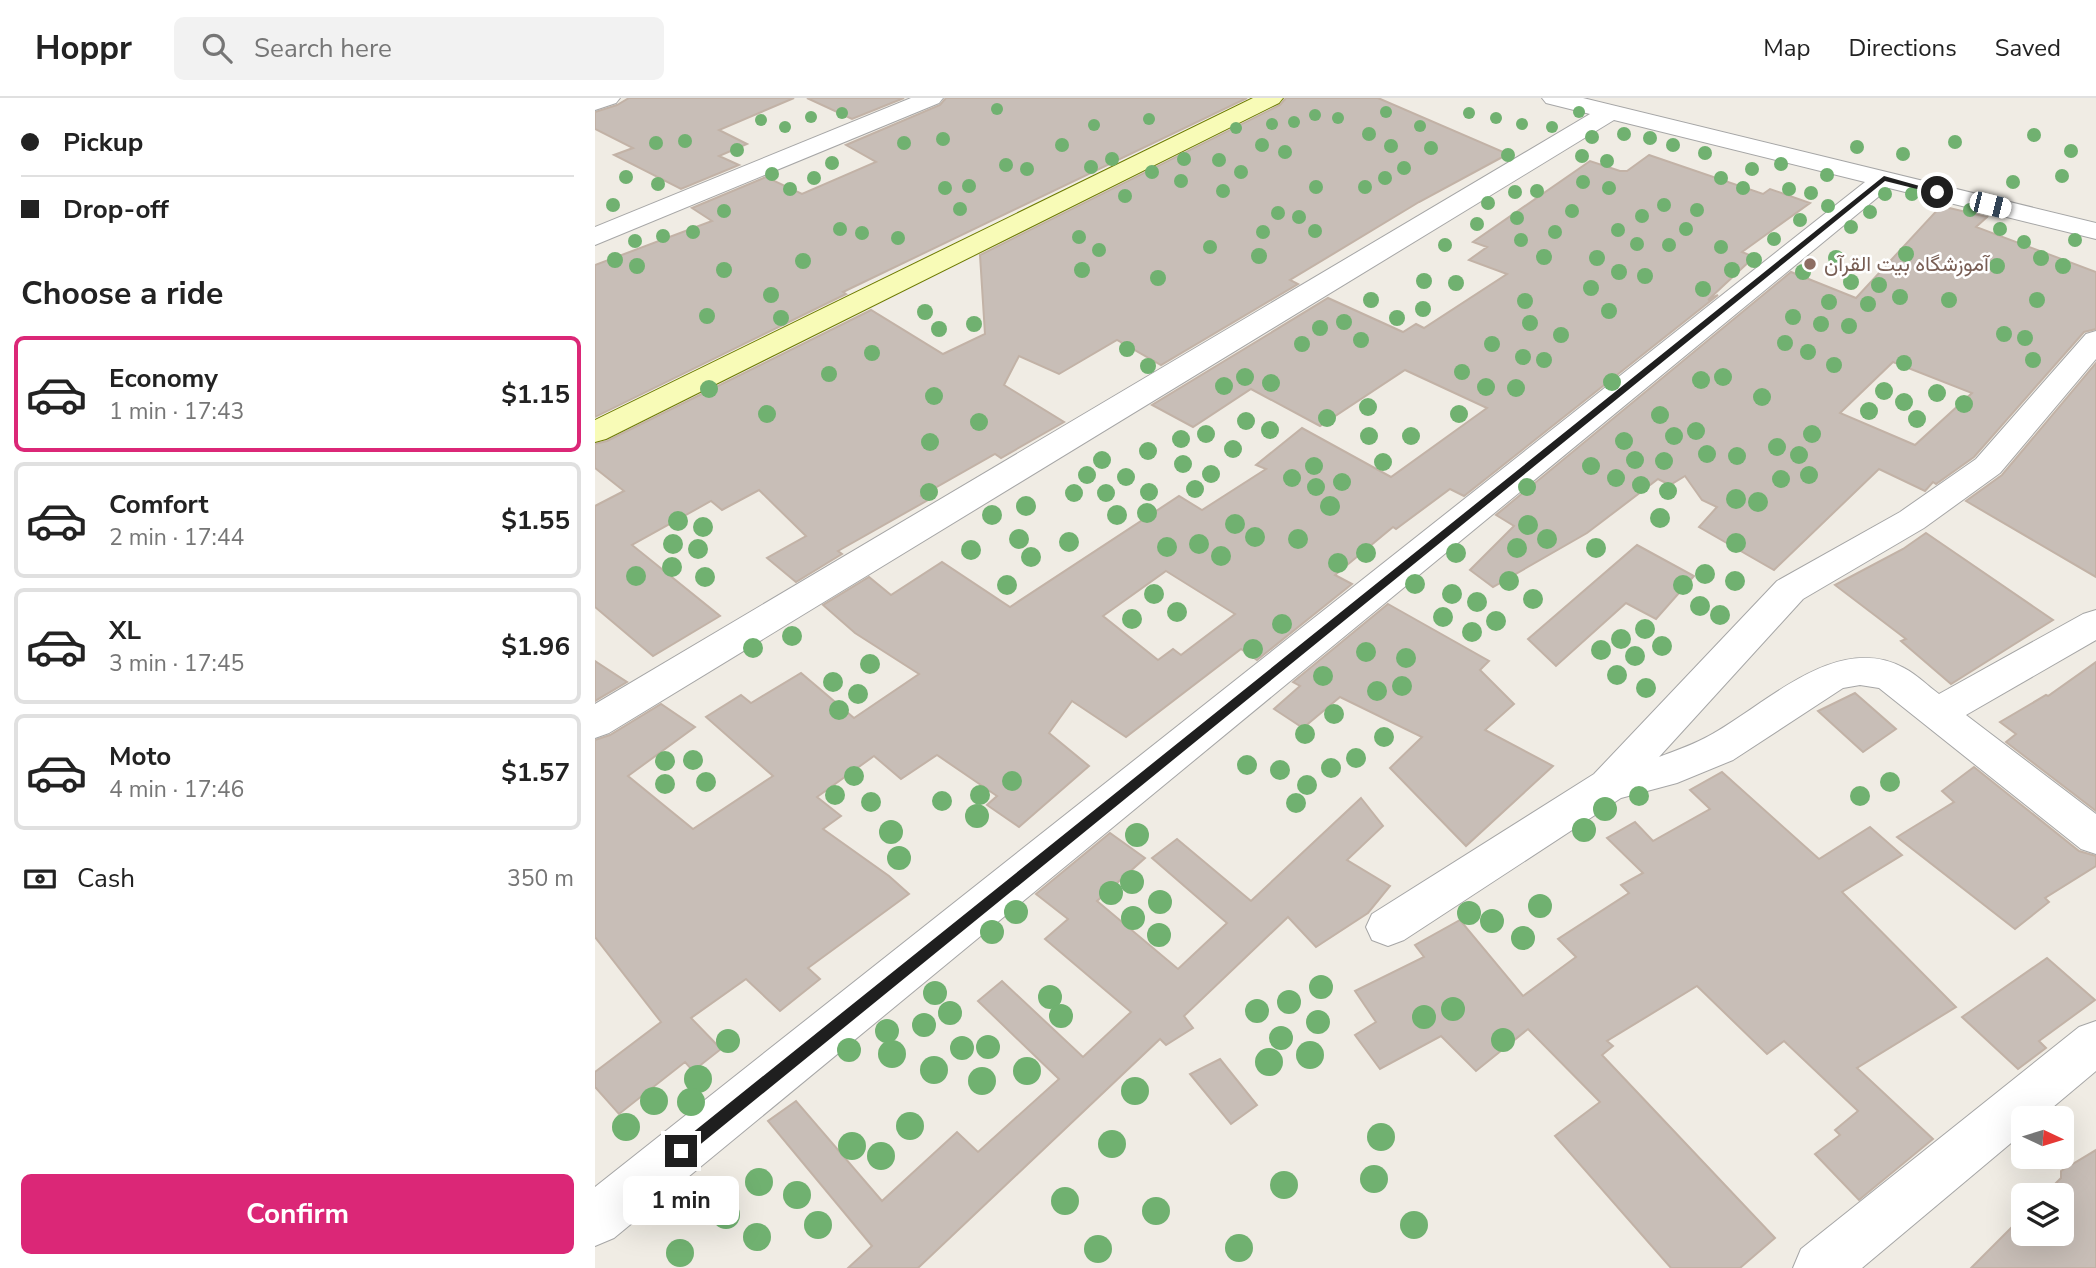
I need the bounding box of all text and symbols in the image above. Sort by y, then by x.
search box [174,17,664,80]
text: Hoppr [35,26,132,71]
icon: search [198,29,236,67]
text: Search here [254,31,392,66]
text: Map [1763,32,1810,64]
text: Directions [1848,32,1957,64]
text: Saved [1995,32,2061,64]
text: Pickup [63,125,143,160]
route start [1921,176,1953,208]
car [1968,190,2013,220]
text: Drop-off [63,192,169,227]
place label: آموزشگاه بیت القرآن [1824,250,1991,278]
marker: آموزشگاه بیت القرآن [1802,256,1818,272]
text: Choose a ride [21,272,223,315]
text: Economy [109,361,218,396]
icon: car [25,363,88,426]
text: $1.15 [501,377,570,412]
text: 1 min · 17:43 [109,396,244,427]
text: Comfort [109,487,209,522]
icon: car [25,489,88,552]
text: $1.55 [501,503,570,538]
text: 2 min · 17:44 [109,522,244,553]
text: XL [109,613,141,648]
icon: car [25,615,88,678]
text: $1.96 [501,629,570,664]
text: 3 min · 17:45 [109,648,244,679]
text: Moto [109,739,171,774]
icon: car [25,741,88,804]
text: $1.57 [501,755,570,790]
text: 4 min · 17:46 [109,774,244,805]
icon: cash [21,860,59,898]
text: Cash [77,861,135,896]
text: 350 m [507,863,574,894]
north arrow [2011,1106,2074,1169]
map controls [2011,1106,2074,1246]
route end [665,1135,697,1167]
button: Confirm [21,1174,574,1254]
callout: 1 min [623,1176,739,1224]
button: layers [2011,1183,2074,1246]
text: 1 min [651,1185,711,1216]

